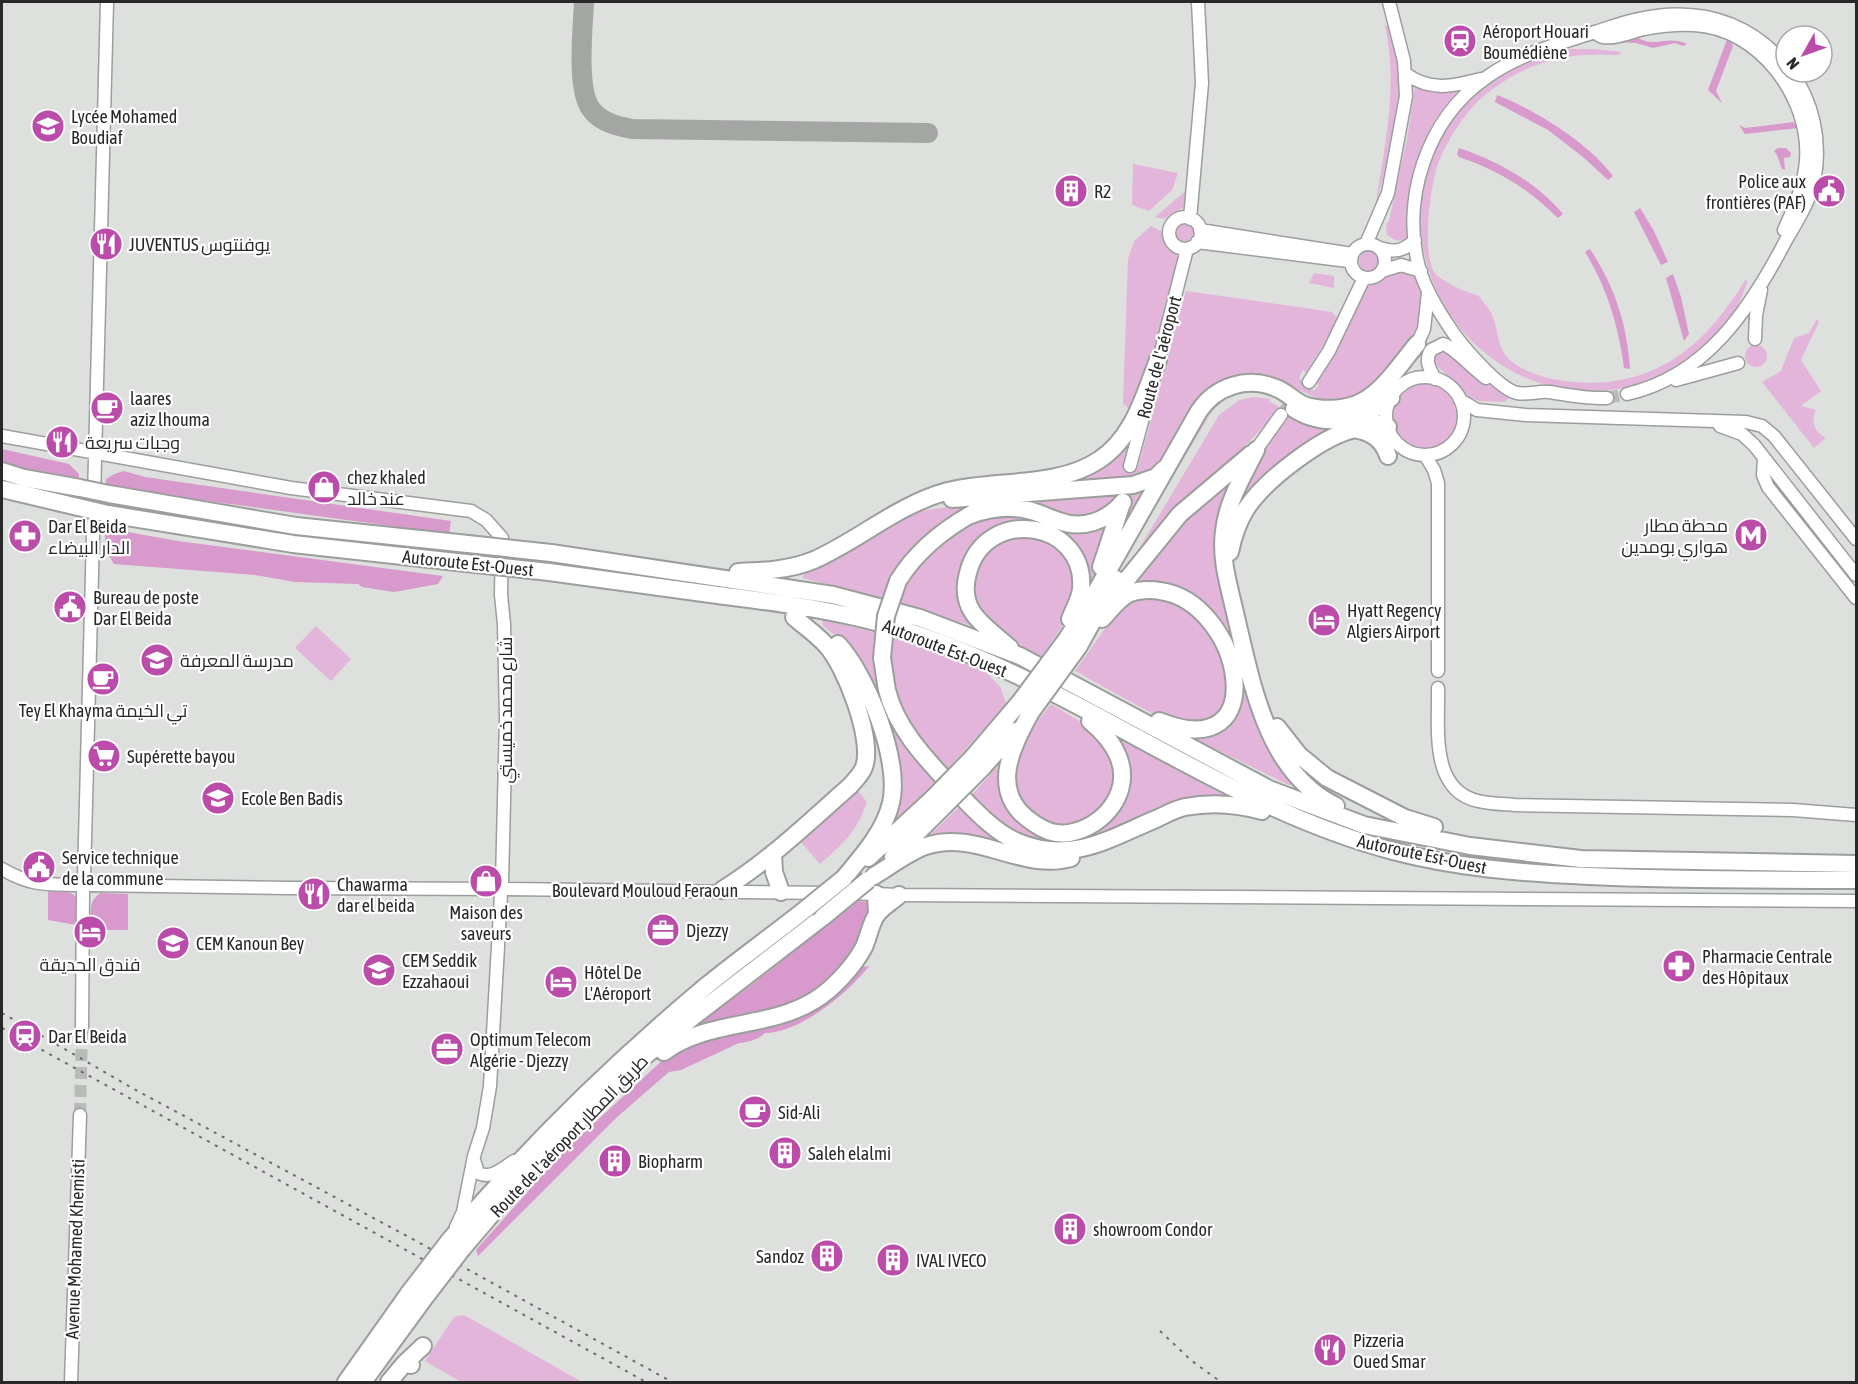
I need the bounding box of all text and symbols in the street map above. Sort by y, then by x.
place label: Aéroport Houari Boumédiène [1483,21,1589,63]
station icon: Aéroport Houari Boumédiène [1442,23,1478,59]
north arrow [1774,24,1834,84]
text: N [1783,54,1802,73]
place label: Lycée Mohamed Boudiaf [71,106,177,148]
school or university icon: Lycée Mohamed Boudiaf [30,108,66,144]
place label: Police aux frontières (PAF) [1706,171,1806,213]
building icon: R2 [1053,173,1089,209]
public building icon: Police aux frontières (PAF) [1811,173,1847,209]
place label: R2 [1094,181,1111,202]
restaurant icon: JUVENTUS يوفنتوس [88,226,124,262]
place label: JUVENTUS يوفنتوس [129,234,270,256]
street label: Route de l'aéroport [1133,293,1185,421]
place label: laares aziz lhouma [130,388,210,430]
cafe icon: laares aziz lhouma [89,390,125,426]
restaurant icon: وجبات سريعة [44,424,80,460]
place label: وجبات سريعة [85,432,180,454]
place label: chez khaled عند خالد [347,467,426,509]
shop icon: chez khaled عند خالد [306,469,342,505]
place label: محطة مطار هواري بومدين [1621,515,1728,561]
place label: Dar El Beida الدار البيضاء [48,516,130,559]
metro station icon: محطة مطار هواري بومدين [1733,517,1769,553]
pharmacy icon: Dar El Beida الدار البيضاء [7,518,43,554]
street label: Autoroute Est-Ouest [401,546,535,580]
place label: Bureau de poste Dar El Beida [93,587,199,629]
public building icon: Bureau de poste Dar El Beida [52,589,88,625]
place label: Hyatt Regency Algiers Airport [1347,600,1441,642]
hotel icon: Hyatt Regency Algiers Airport [1306,602,1342,638]
street label: Autoroute Est-Ouest [880,615,1010,681]
street label: شارع محمد خميستي [495,637,520,783]
school or university icon: مدرسة المعرفة [139,642,175,678]
place label: مدرسة المعرفة [180,650,294,672]
cafe icon: Tey El Khayma تي الخيمة [85,661,121,697]
place label: Tey El Khayma تي الخيمة [19,700,187,725]
supermarket icon: Supérette bayou [86,738,122,774]
place label: Supérette bayou [127,746,236,767]
school or university icon: Ecole Ben Badis [200,780,236,816]
place label: Ecole Ben Badis [241,788,343,809]
street label: Autoroute Est-Ouest [1355,830,1489,878]
place label: Service technique de la commune [62,847,179,889]
public building icon: Service technique de la commune [21,849,57,885]
shop icon: Maison des saveurs [468,863,504,899]
place label: Chawarma dar el beida [337,874,415,916]
restaurant icon: Chawarma dar el beida [296,876,332,912]
street label: Boulevard Mouloud Feraoun [552,880,738,901]
place label: Maison des saveurs [449,902,523,944]
office icon: Djezzy [645,912,681,948]
hotel icon: فندق الحديقة [72,914,108,950]
place label: Djezzy [686,920,729,941]
school or university icon: CEM Kanoun Bey [155,925,191,961]
place label: CEM Kanoun Bey [196,933,304,954]
place label: Pharmacie Centrale des Hôpitaux [1702,946,1832,988]
pharmacy icon: Pharmacie Centrale des Hôpitaux [1661,948,1697,984]
place label: CEM Seddik Ezzahaoui [402,950,477,992]
school or university icon: CEM Seddik Ezzahaoui [361,952,397,988]
place label: فندق الحديقة [40,954,140,977]
place label: Hôtel De L'Aéroport [584,962,651,1004]
hotel icon: Hôtel De L'Aéroport [543,964,579,1000]
station icon: Dar El Beida [7,1018,43,1054]
place label: Dar El Beida [48,1026,127,1047]
place label: Optimum Telecom Algérie - Djezzy [470,1029,591,1071]
office icon: Optimum Telecom Algérie - Djezzy [429,1031,465,1067]
street label: Route de l'aéroport طريق المطار [486,1050,654,1223]
cafe icon: Sid-Ali [737,1094,773,1130]
place label: Sid-Ali [778,1102,820,1123]
building icon: Saleh elalmi [767,1135,803,1171]
building icon: Biopharm [597,1143,633,1179]
place label: Saleh elalmi [808,1143,891,1164]
place label: Biopharm [638,1151,703,1172]
street label: Avenue Mohamed Khemisti [61,1158,89,1340]
building icon: showroom Condor [1052,1211,1088,1247]
place label: showroom Condor [1093,1219,1213,1240]
building icon: Sandoz [809,1238,845,1274]
building icon: IVAL IVECO [875,1242,911,1278]
place label: Sandoz [756,1246,805,1267]
place label: IVAL IVECO [916,1250,987,1271]
place label: Pizzeria Oued Smar [1353,1330,1426,1372]
restaurant icon: Pizzeria Oued Smar [1312,1332,1348,1368]

